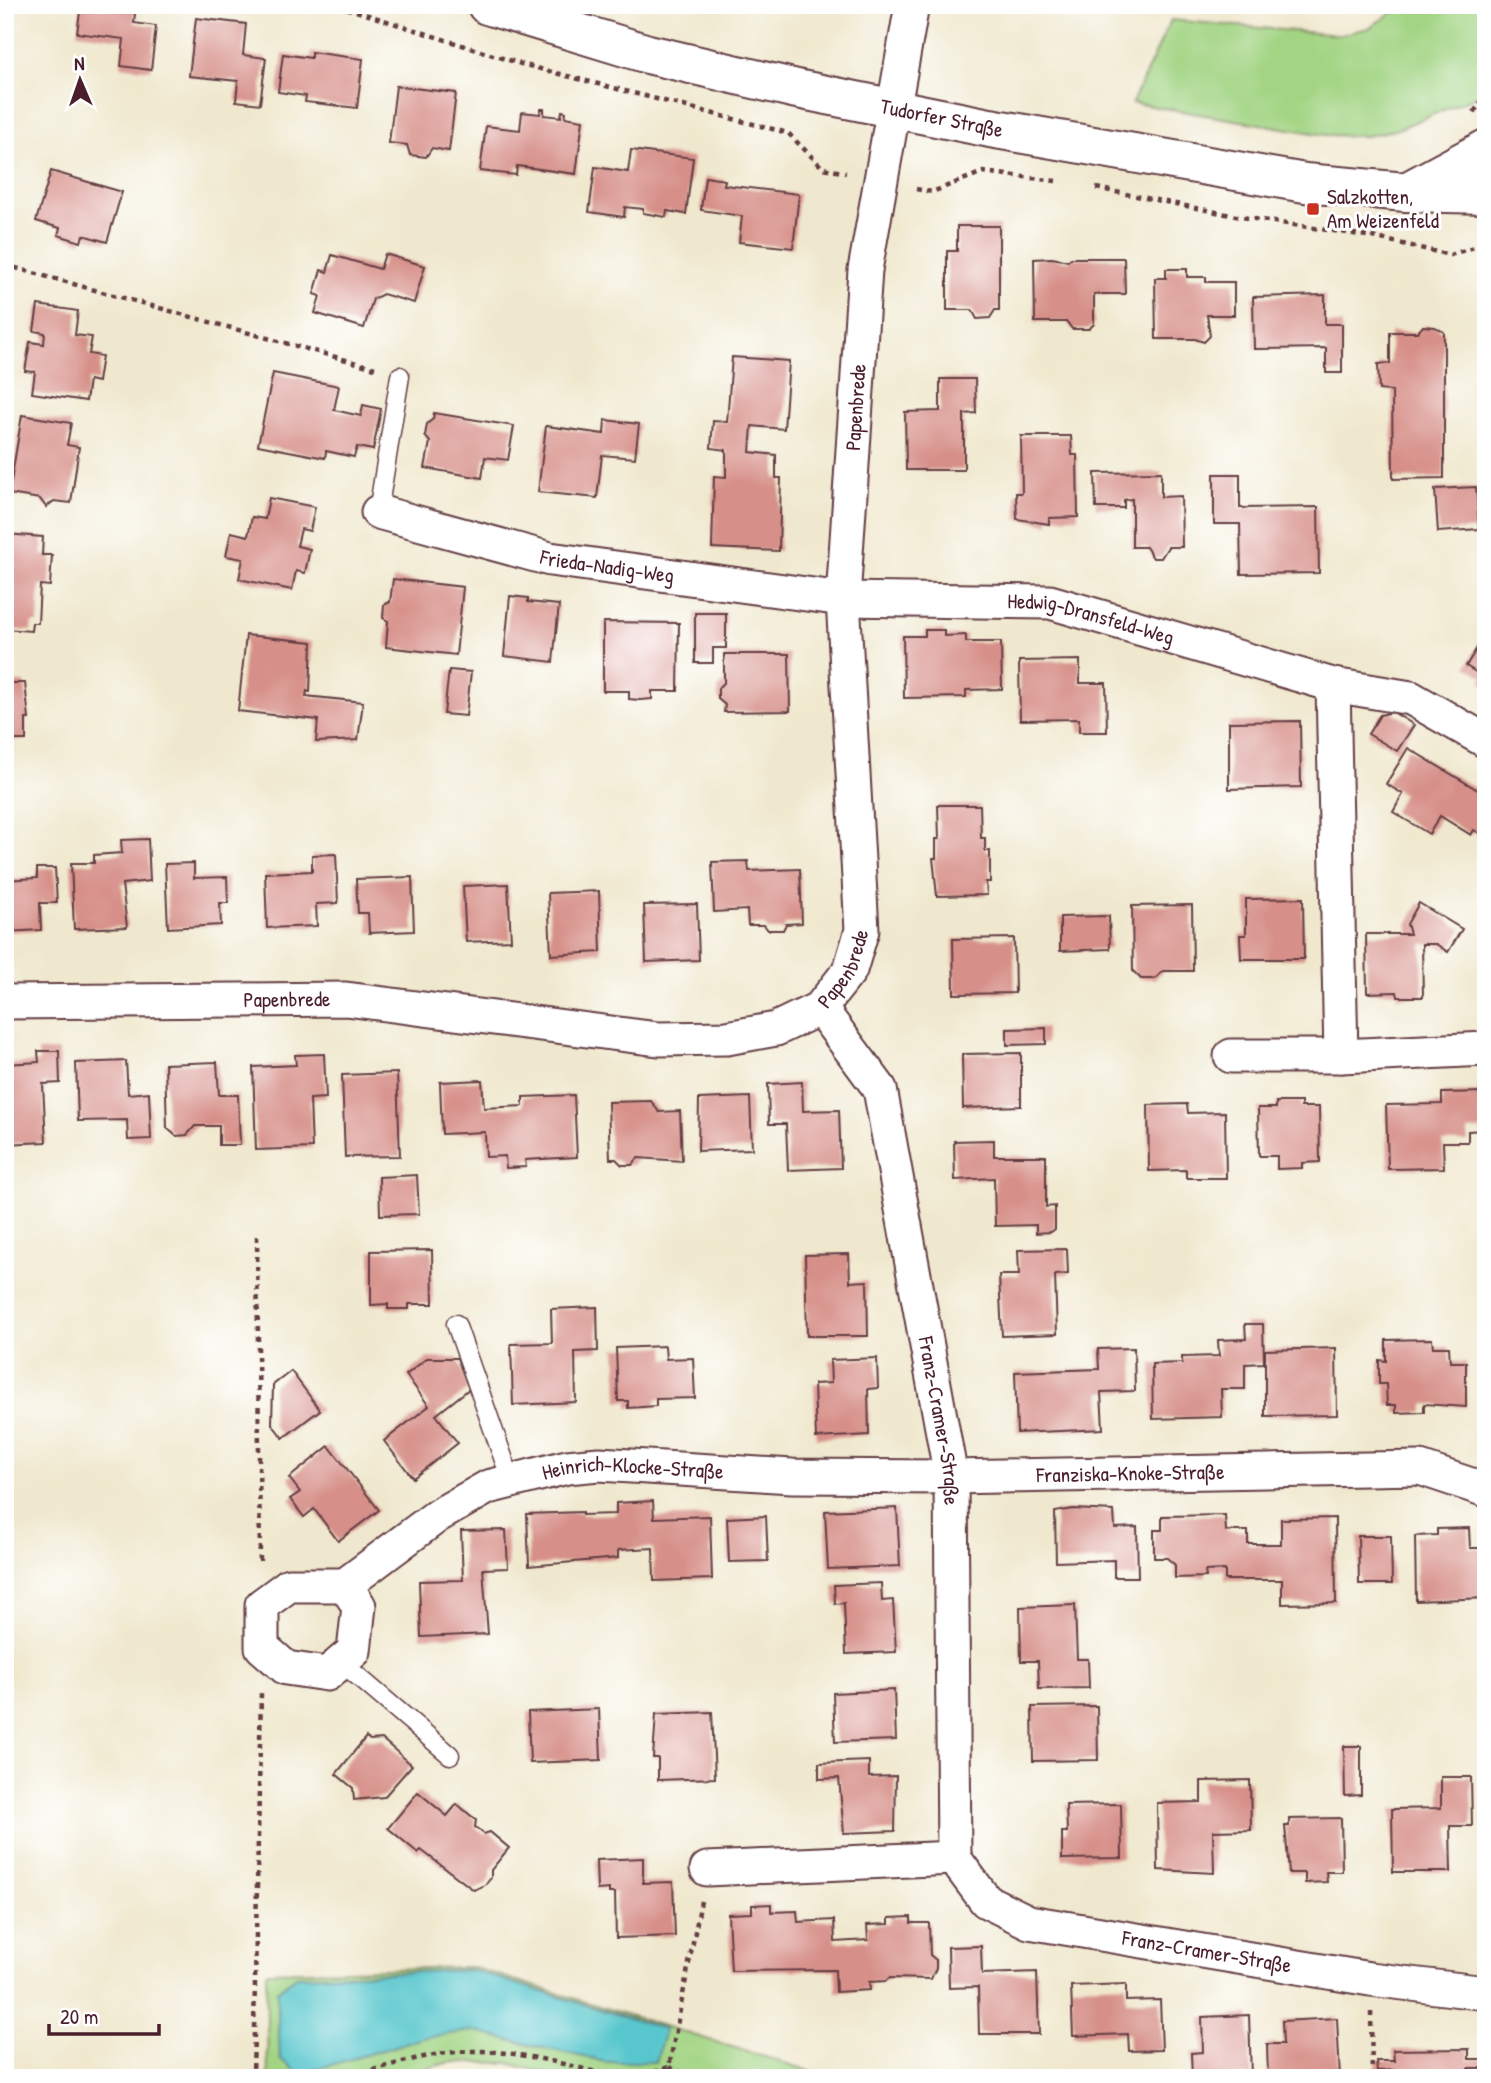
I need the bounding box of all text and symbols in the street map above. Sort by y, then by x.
north arrow [46,46,116,116]
text: N [74,50,85,76]
street label: Tudorfer Straße [878,91,1005,144]
place label: Salzkotten, Am Weizenfeld [1327,182,1439,235]
marker: Salzkotten, Am Weizenfeld [1305,201,1321,217]
street label: Papenbrede [838,363,873,452]
street label: Frieda-Nadig-Weg [536,542,676,590]
street label: Hedwig-Dransfeld-Weg [1007,586,1178,652]
street label: Papenbrede [810,926,875,1014]
street label: Papenbrede [243,984,331,1014]
street label: Franz-Cramer-Straße [911,1333,966,1505]
street label: Heinrich-Klocke-Straße [539,1449,725,1487]
street label: Franziska-Knoke-Straße [1035,1457,1225,1489]
street label: Franz-Cramer-Straße [1119,1923,1294,1980]
scale bar [49,1992,159,2036]
text: 20 m [60,2002,98,2031]

